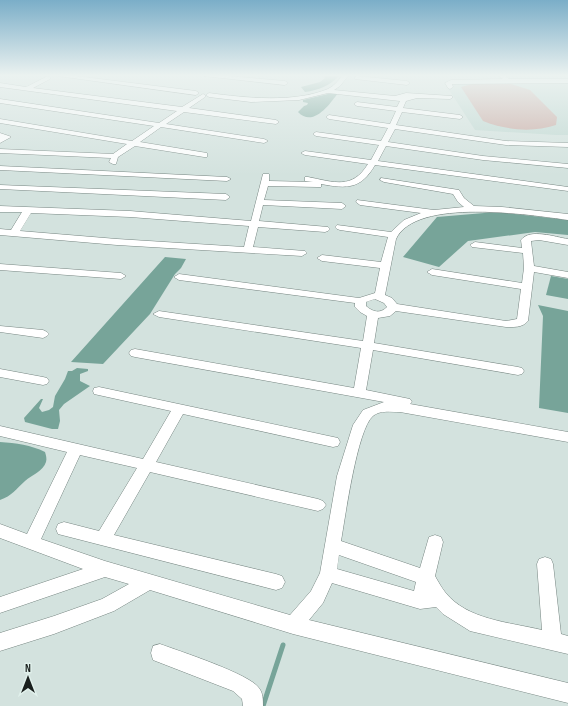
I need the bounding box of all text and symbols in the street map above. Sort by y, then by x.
north arrow [8,658,48,698]
text: N [25,662,31,675]

